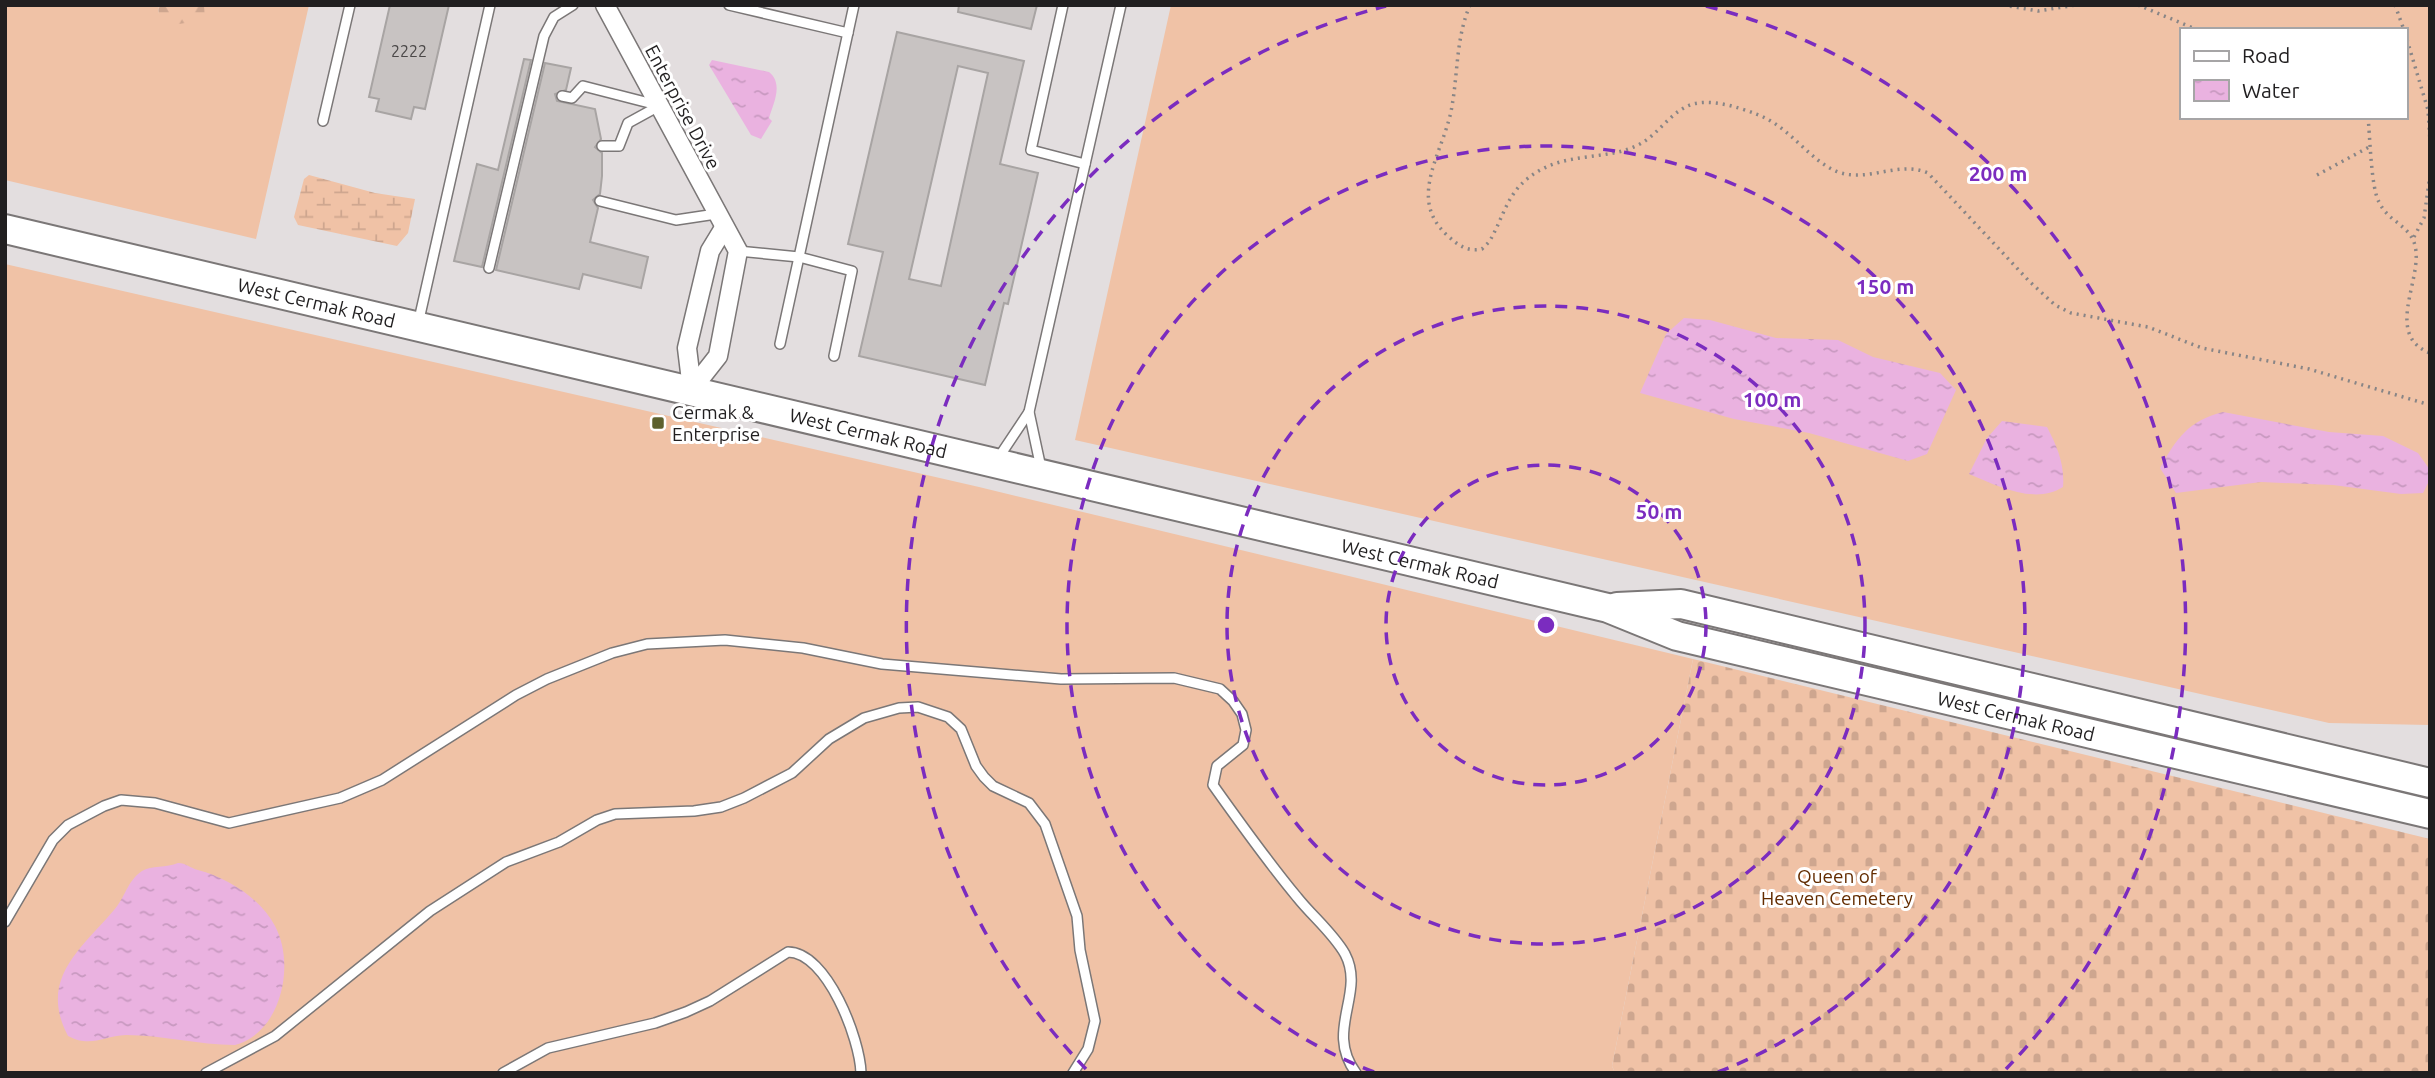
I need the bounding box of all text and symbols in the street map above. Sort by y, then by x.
legend [2180,28,2407,119]
street label: Enterprise Drive [641,41,725,173]
house number: 2222 [391,42,427,60]
text: Road [2242,43,2290,67]
text: Water [2242,78,2300,102]
text: 200 m [1969,161,2027,185]
street label: West Cermak Road [235,273,397,332]
text: 150 m [1856,274,1914,298]
text: 100 m [1743,387,1801,411]
place label: Cermak & Enterprise [672,401,760,445]
street label: West Cermak Road [787,404,949,462]
marker: Cermak & Enterprise [650,415,666,431]
text: 50 m [1636,499,1682,523]
street label: West Cermak Road [1339,534,1501,593]
centre of rings [1534,613,1558,637]
street label: West Cermak Road [1935,687,2097,745]
park label: Queen of Heaven Cemetery [1761,865,1913,909]

